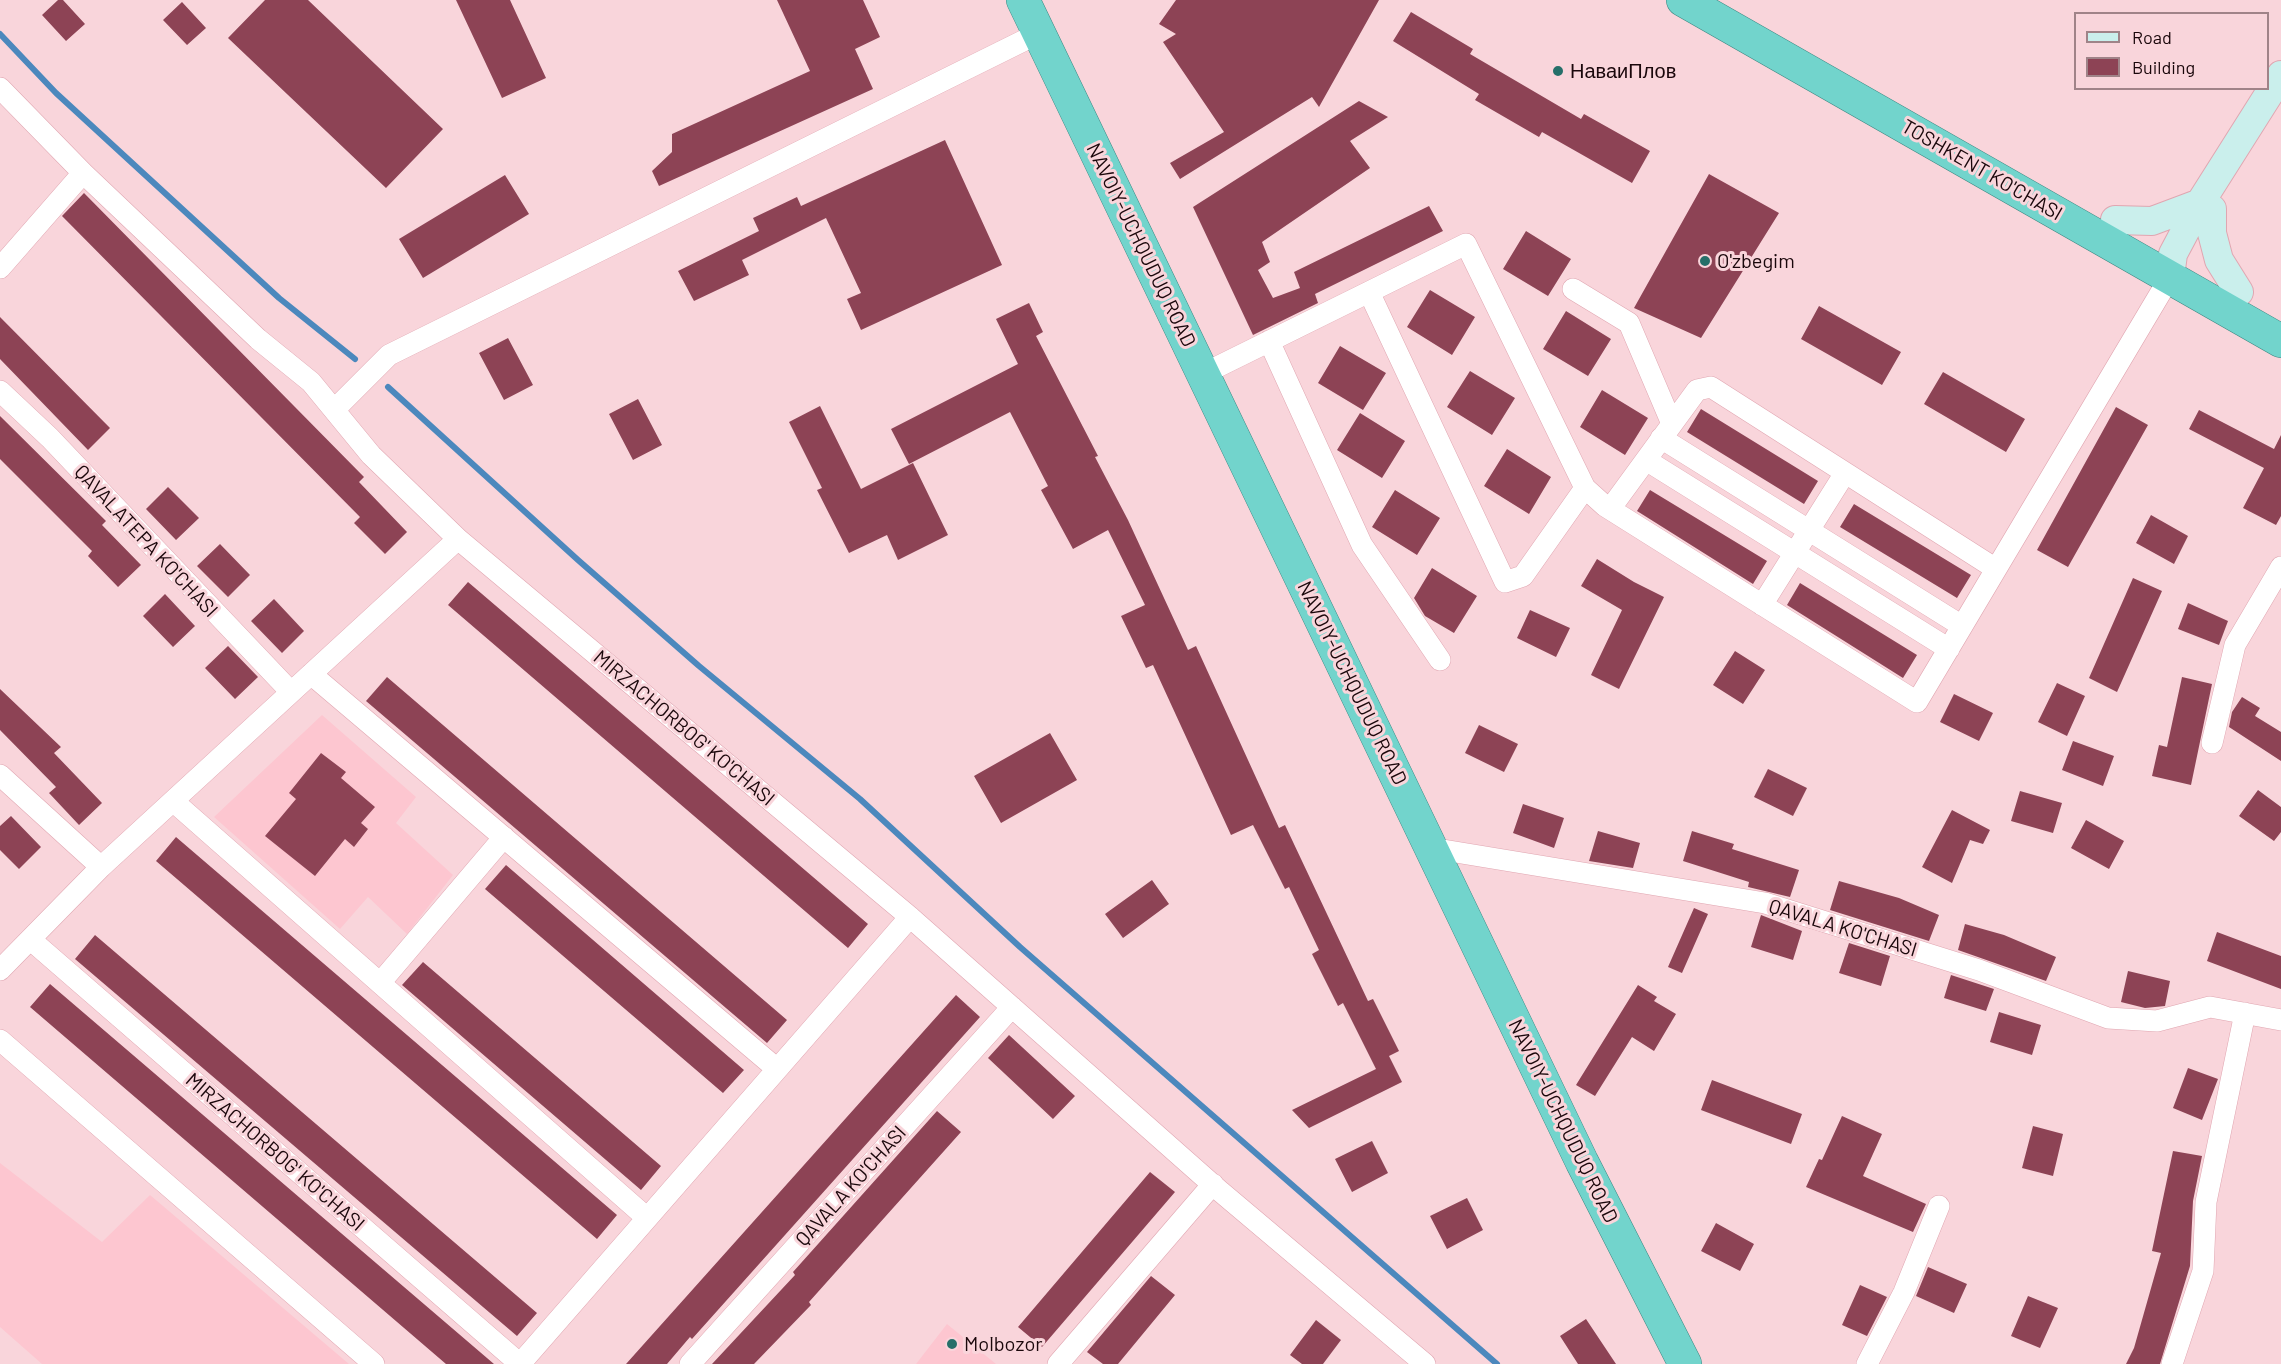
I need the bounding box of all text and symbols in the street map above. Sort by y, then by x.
legend [2074,12,2269,90]
text: Road [2132,26,2172,48]
text: Building [2132,56,2195,78]
place label: НаваиПлов [1570,59,1676,83]
marker: НаваиПлов [1551,64,1565,78]
street label: TOSHKENT KO'CHASI [1897,114,2067,226]
street label: NAVOIY-UCHQUDUQ ROAD [1081,139,1201,351]
place label: O'zbegim [1717,249,1795,273]
marker: O'zbegim [1698,254,1712,268]
street label: QAVALATEPA KO'CHASI [69,460,223,622]
street label: NAVOIY-UCHQUDUQ ROAD [1292,577,1412,789]
street label: MIRZACHORBOG' KO'CHASI [589,645,779,811]
street label: QAVALA KO'CHASI [1766,894,1920,962]
street label: NAVOIY-UCHQUDUQ ROAD [1503,1015,1623,1227]
street label: MIRZACHORBOG' KO'CHASI [181,1068,369,1236]
street label: QAVALA KO'CHASI [791,1121,911,1251]
place label: Molbozor [964,1332,1043,1356]
marker: Molbozor [945,1337,959,1351]

